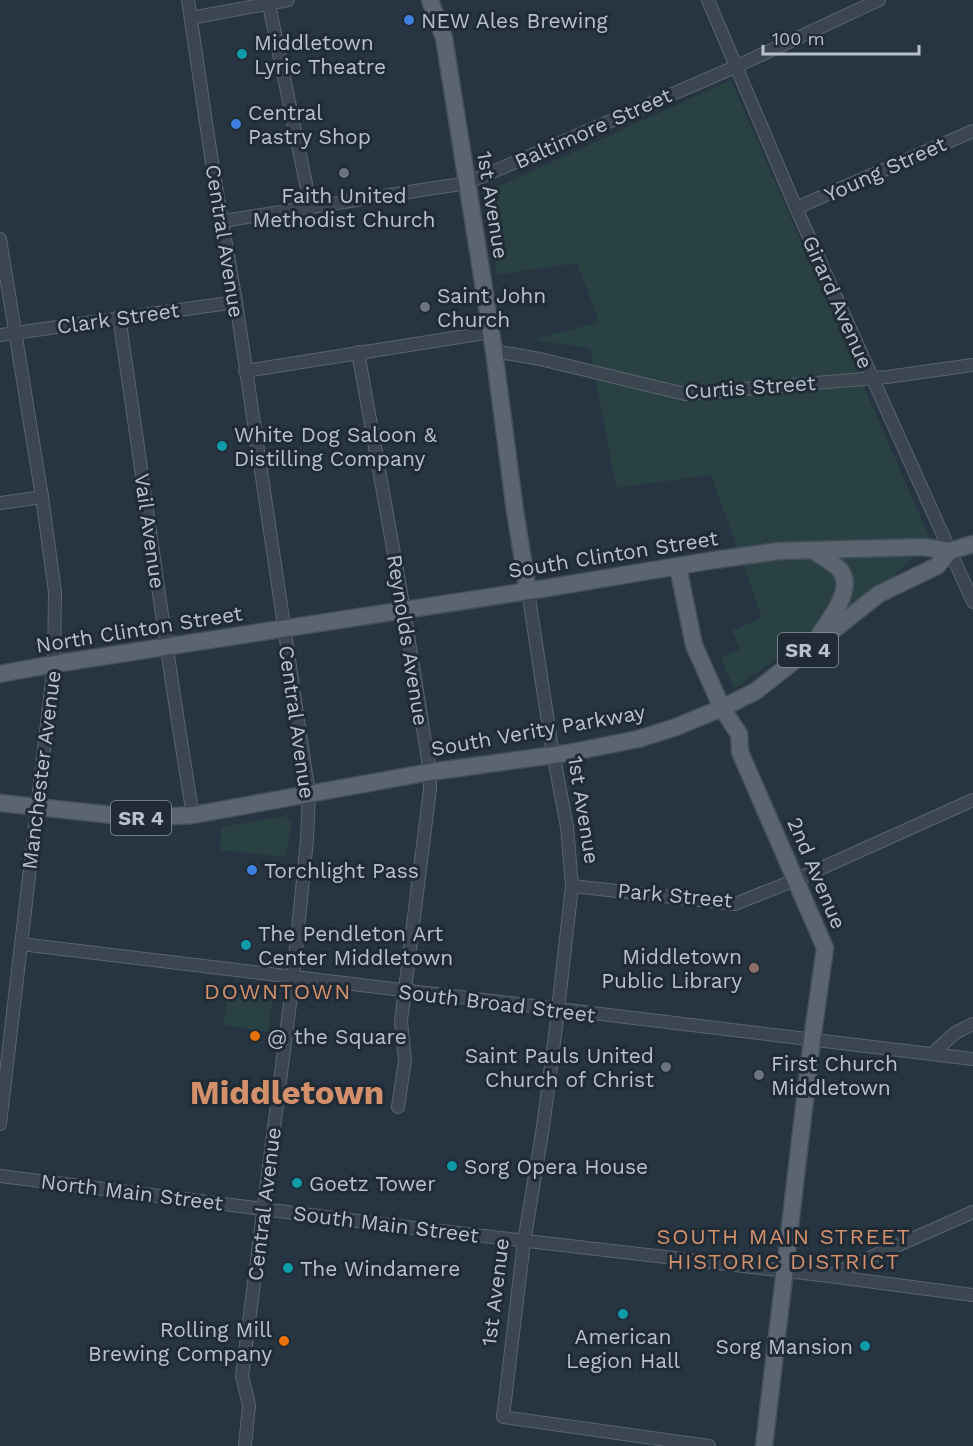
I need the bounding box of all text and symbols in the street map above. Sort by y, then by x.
place label: NEW Ales Brewing [421,8,608,33]
marker: NEW Ales Brewing [402,13,416,27]
scale bar [763,18,919,56]
text: 100 m [772,28,825,49]
place label: Middletown Lyric Theatre [254,30,386,79]
marker: Middletown Lyric Theatre [235,47,249,61]
street label: Baltimore Street [511,82,676,174]
place label: Central Pastry Shop [248,100,371,149]
marker: Central Pastry Shop [229,117,243,131]
street label: Young Street [820,131,950,207]
street label: 1st Avenue [472,149,514,261]
street label: Central Avenue [201,163,249,319]
marker: Faith United Methodist Church [337,166,351,180]
place label: Faith United Methodist Church [252,183,436,232]
street label: Girard Avenue [798,232,878,372]
place label: Saint John Church [437,283,546,332]
street label: Clark Street [55,297,181,339]
marker: Saint John Church [418,300,432,314]
street label: Curtis Street [684,370,816,404]
place label: White Dog Saloon & Distilling Company [234,422,438,471]
marker: White Dog Saloon & Distilling Company [215,439,229,453]
street label: Vail Avenue [130,472,170,590]
street label: South Clinton Street [506,525,720,583]
street label: Reynolds Avenue [382,553,434,727]
street label: North Clinton Street [34,600,244,658]
road number: SR 4 [778,633,838,667]
street label: Central Avenue [274,644,320,800]
street label: Manchester Avenue [16,669,66,871]
street label: South Verity Parkway [429,699,647,761]
street label: 1st Avenue [563,754,605,866]
road number: SR 4 [111,801,171,835]
street label: 2nd Avenue [782,813,852,933]
place label: Torchlight Pass [264,858,419,883]
marker: Torchlight Pass [245,863,259,877]
street label: Park Street [617,878,734,912]
place label: The Pendleton Art Center Middletown [258,921,453,970]
marker: The Pendleton Art Center Middletown [239,938,253,952]
place label: Middletown Public Library [601,944,742,993]
marker: Middletown Public Library [747,961,761,975]
district label: DOWNTOWN [204,979,352,1004]
street label: South Broad Street [397,979,597,1027]
place label: @ the Square [267,1024,407,1049]
marker: @ the Square [248,1029,262,1043]
place label: Saint Pauls United Church of Christ [465,1043,654,1092]
place label: First Church Middletown [771,1051,898,1100]
marker: Saint Pauls United Church of Christ [659,1060,673,1074]
marker: First Church Middletown [752,1068,766,1082]
district label: Middletown [190,1073,384,1112]
street label: Central Avenue [242,1126,286,1282]
place label: Sorg Opera House [464,1154,648,1179]
marker: Sorg Opera House [445,1159,459,1173]
street label: North Main Street [39,1168,225,1216]
place label: Goetz Tower [309,1171,436,1196]
marker: Goetz Tower [290,1176,304,1190]
street label: South Main Street [292,1200,480,1248]
district label: SOUTH MAIN STREET HISTORIC DISTRICT [657,1224,911,1274]
street label: 1st Avenue [476,1237,514,1347]
place label: The Windamere [300,1256,460,1281]
marker: The Windamere [281,1261,295,1275]
marker: American Legion Hall [616,1307,630,1321]
place label: Rolling Mill Brewing Company [88,1317,273,1366]
place label: American Legion Hall [566,1324,681,1373]
marker: Rolling Mill Brewing Company [277,1334,291,1348]
place label: Sorg Mansion [716,1334,853,1359]
marker: Sorg Mansion [858,1339,872,1353]

